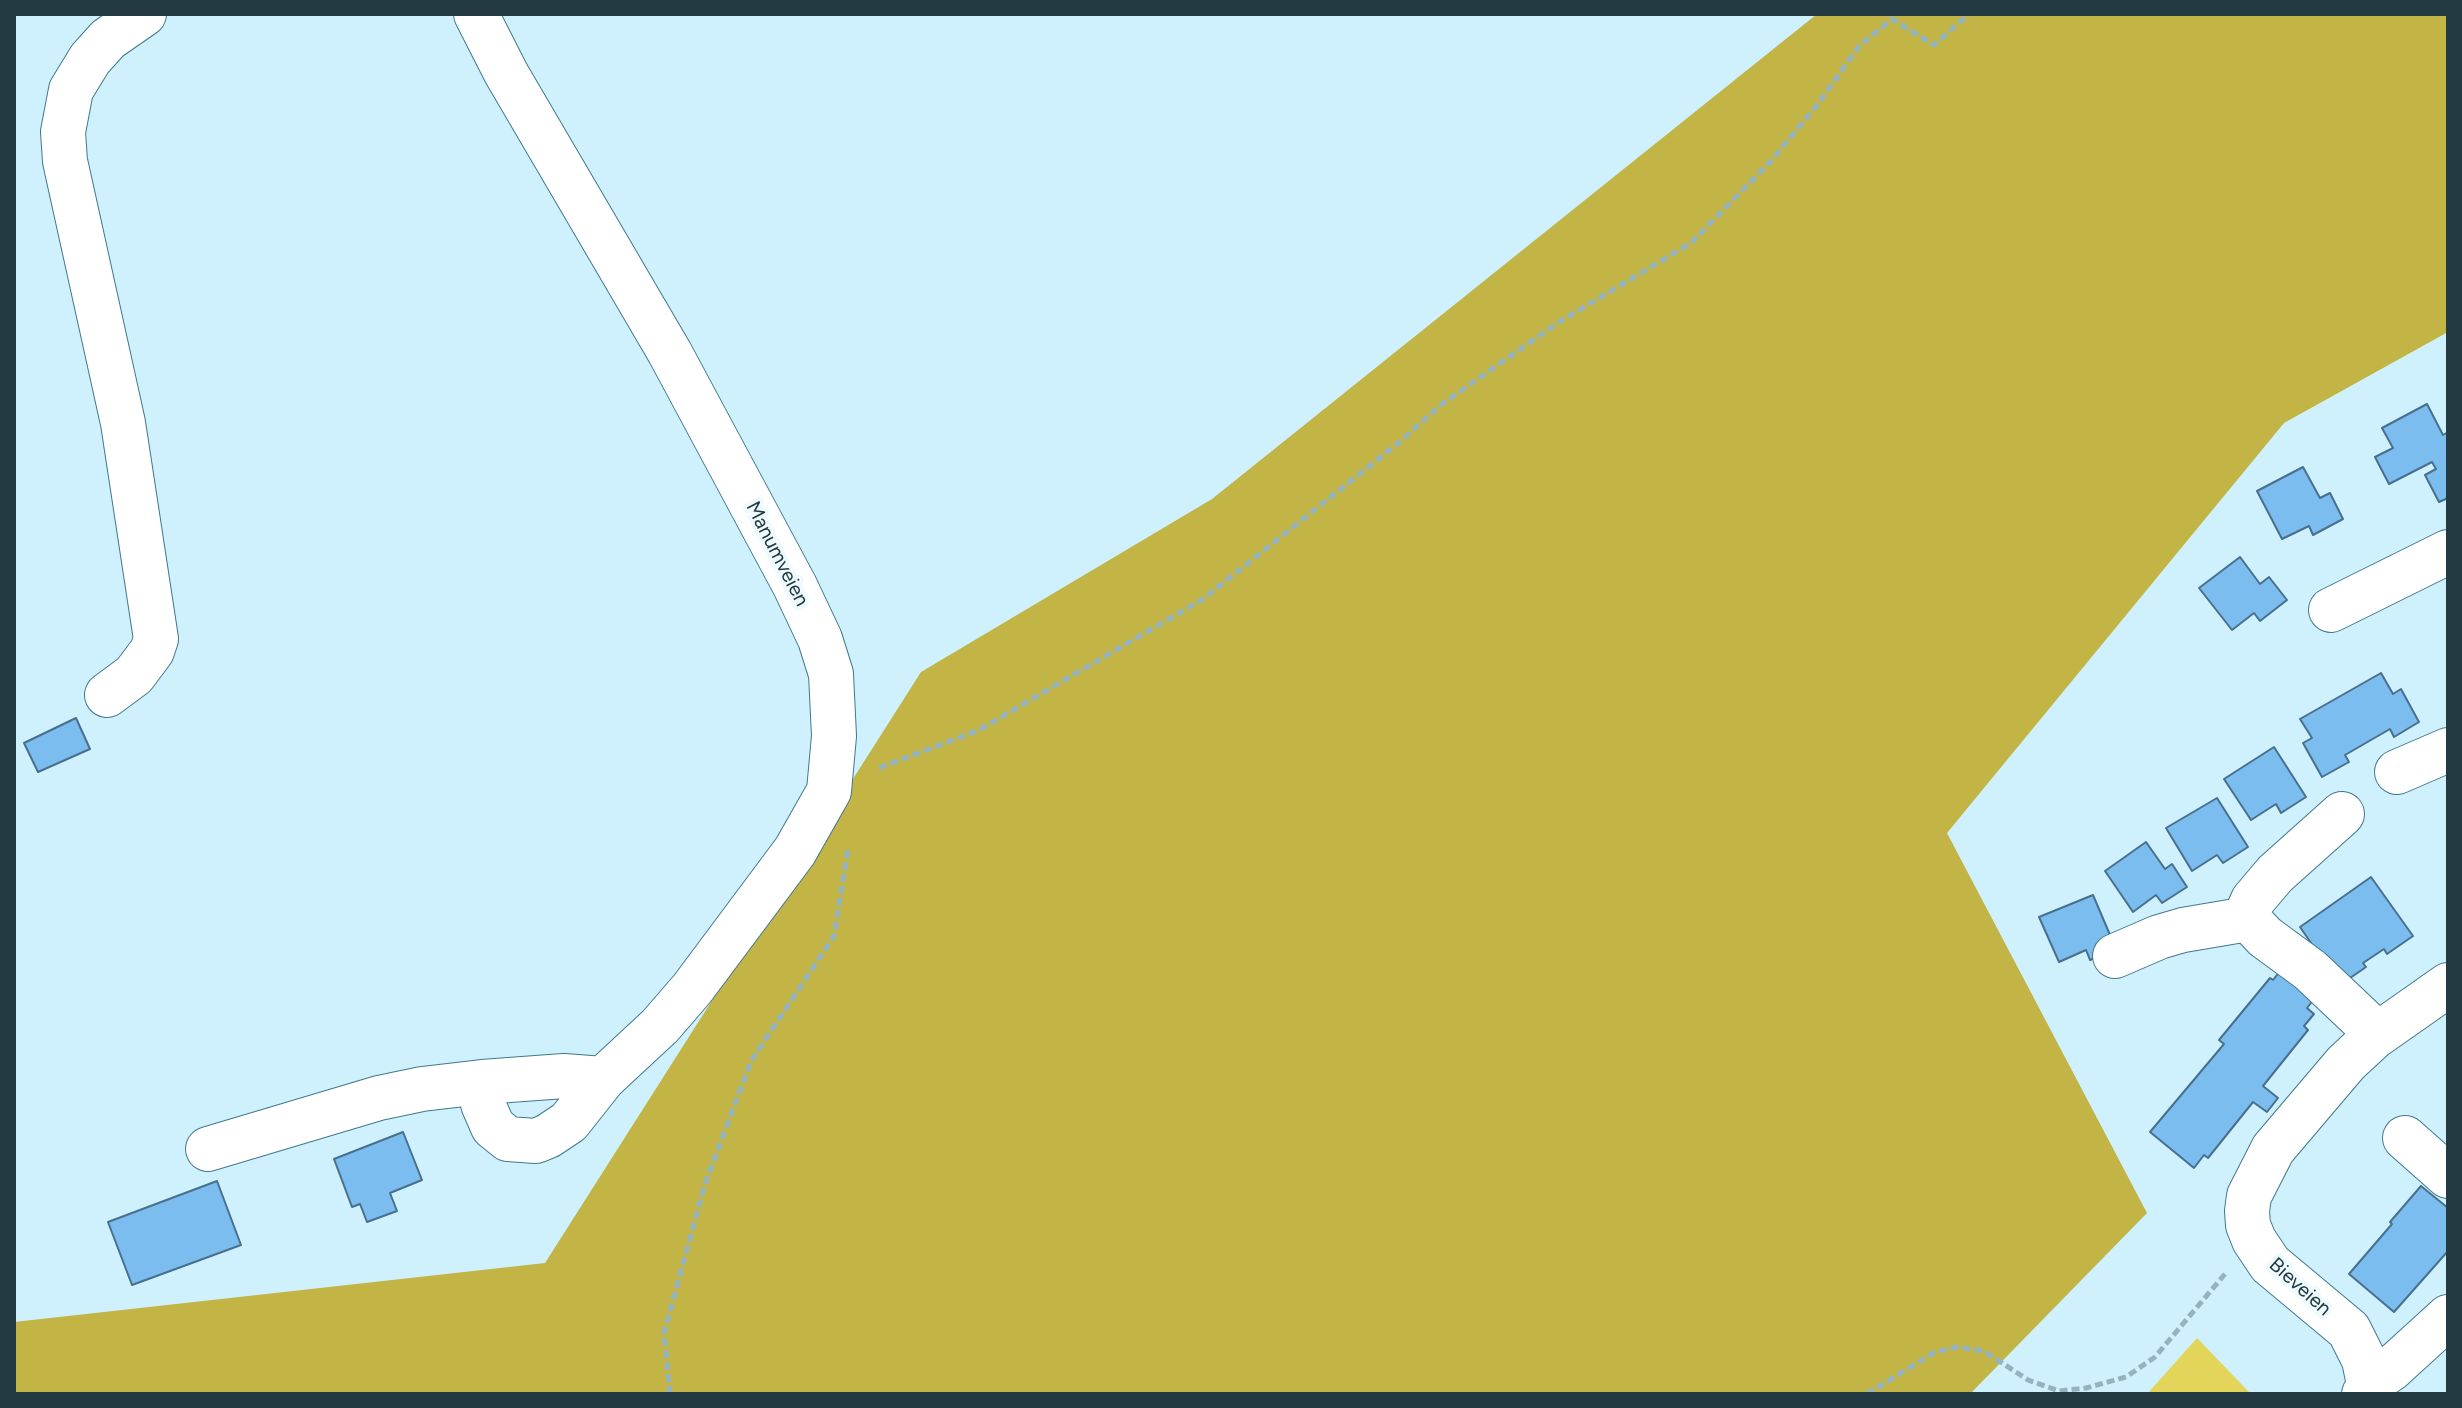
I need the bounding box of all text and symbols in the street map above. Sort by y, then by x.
street label: Manumveien [740,498,814,610]
street label: Bieveien [2264,1253,2336,1321]

